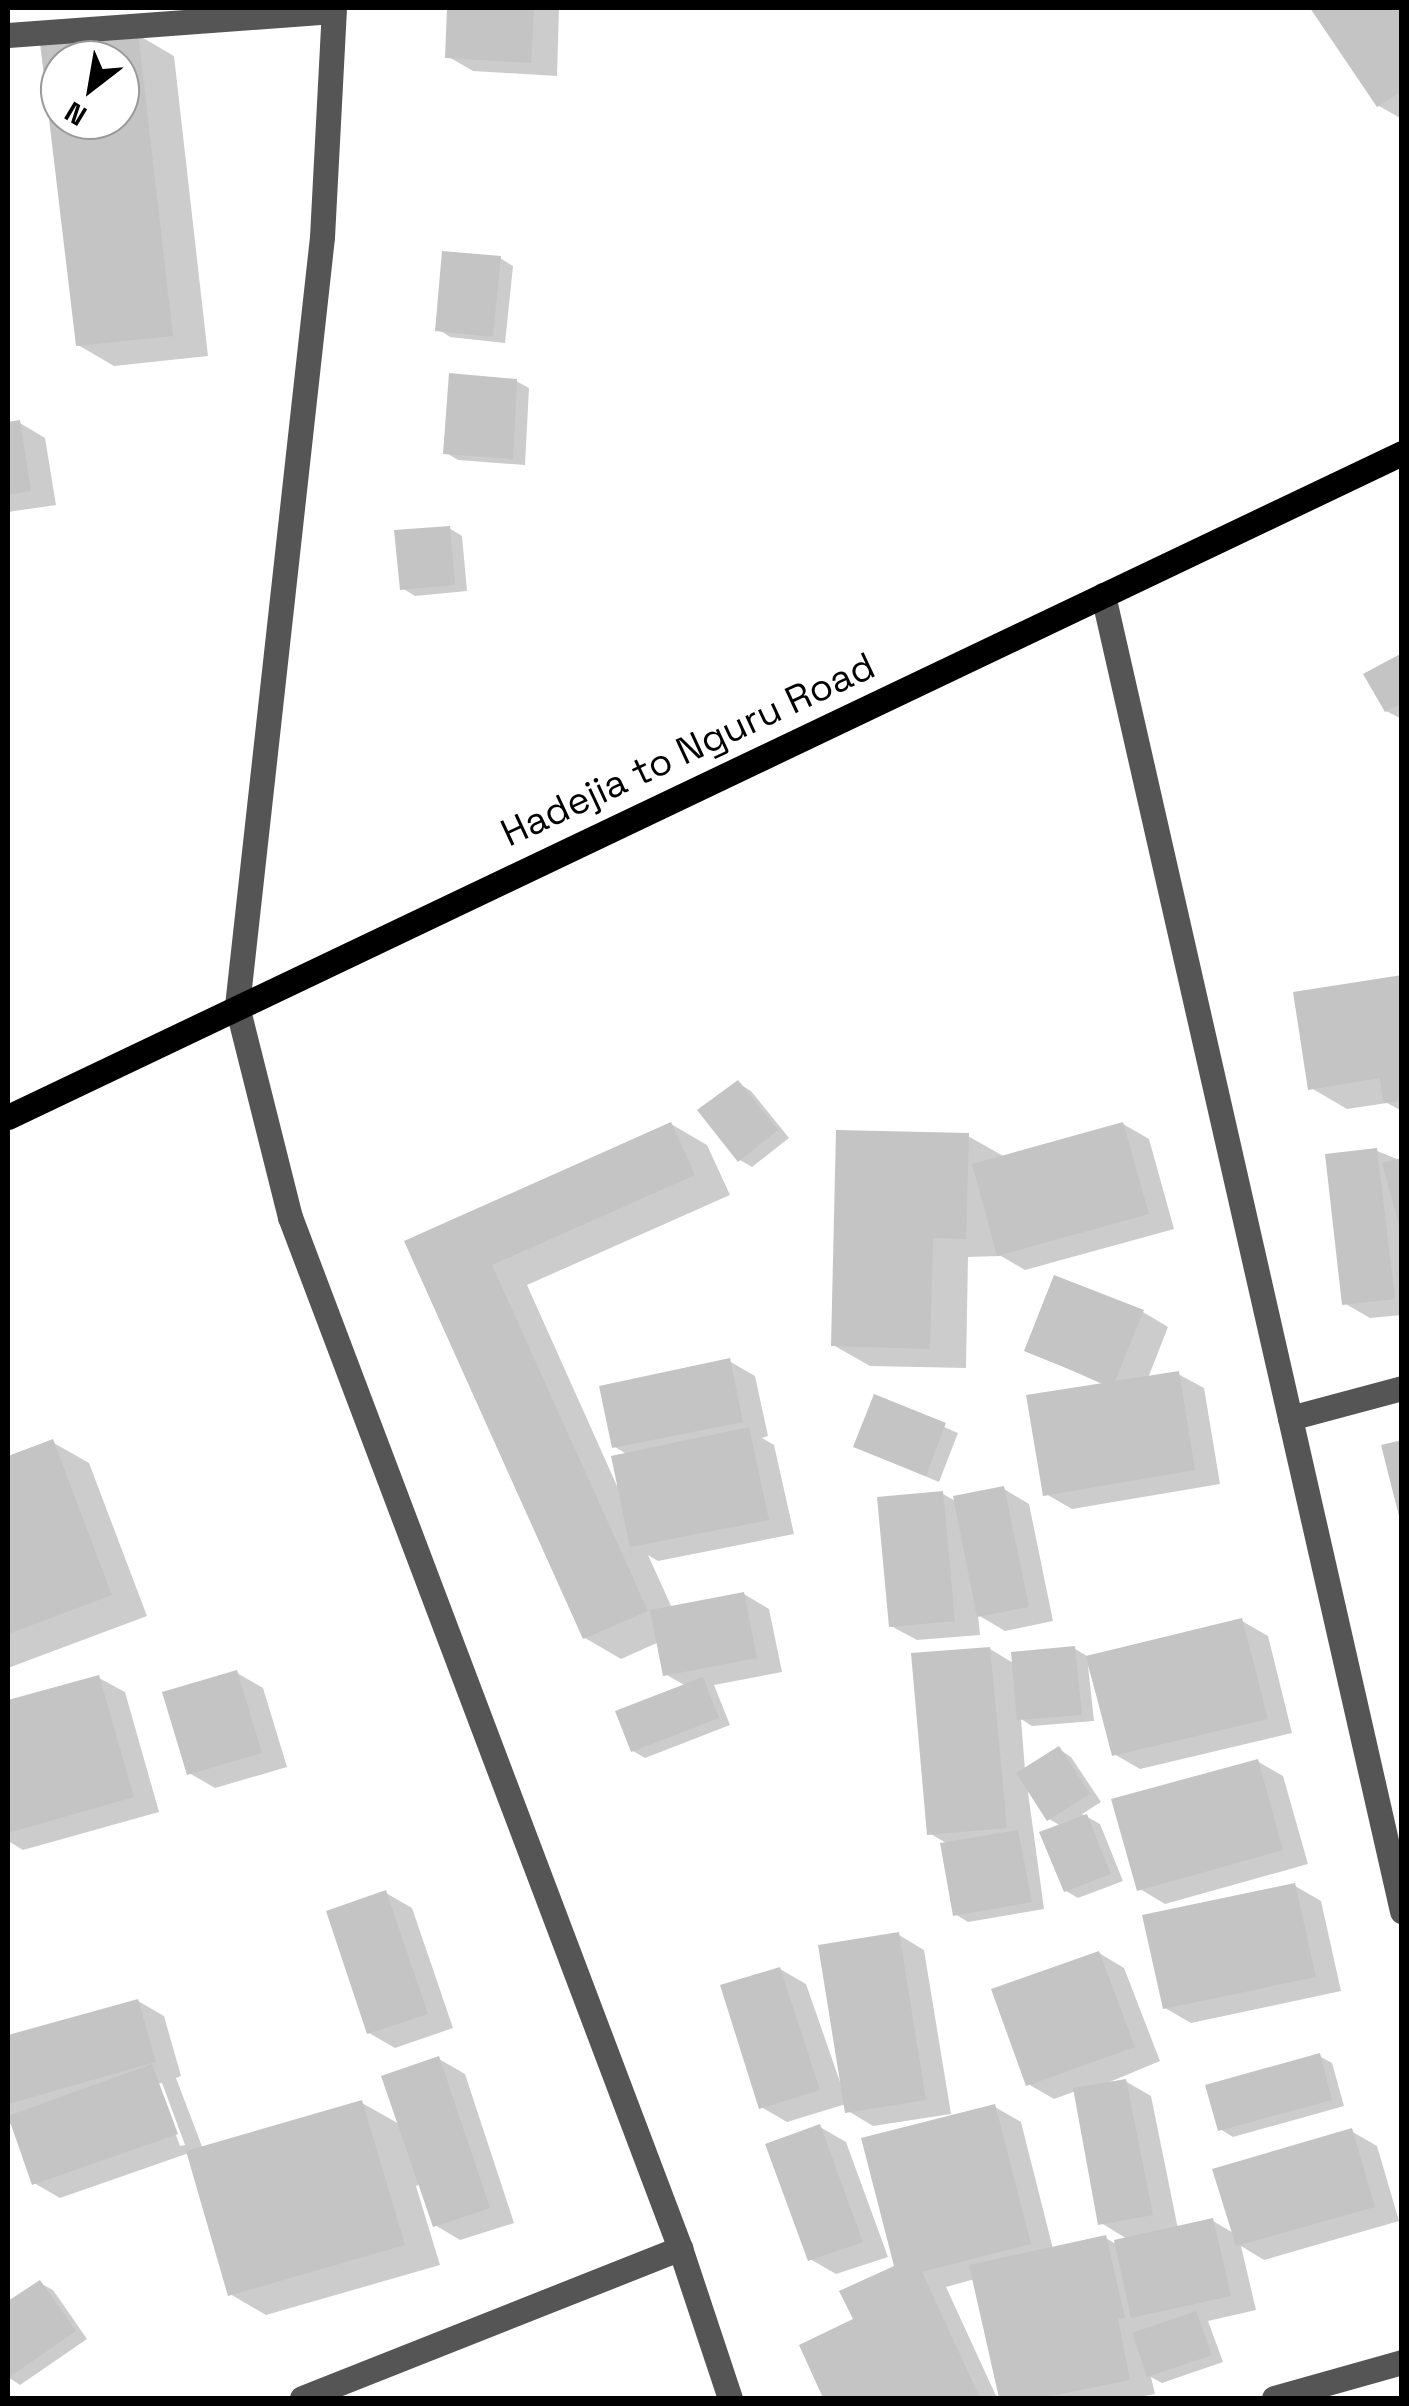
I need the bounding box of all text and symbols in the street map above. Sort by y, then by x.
north arrow [40,40,140,140]
text: N [58,94,93,134]
street label: Hadejia to Nguru Road [494,643,882,857]

